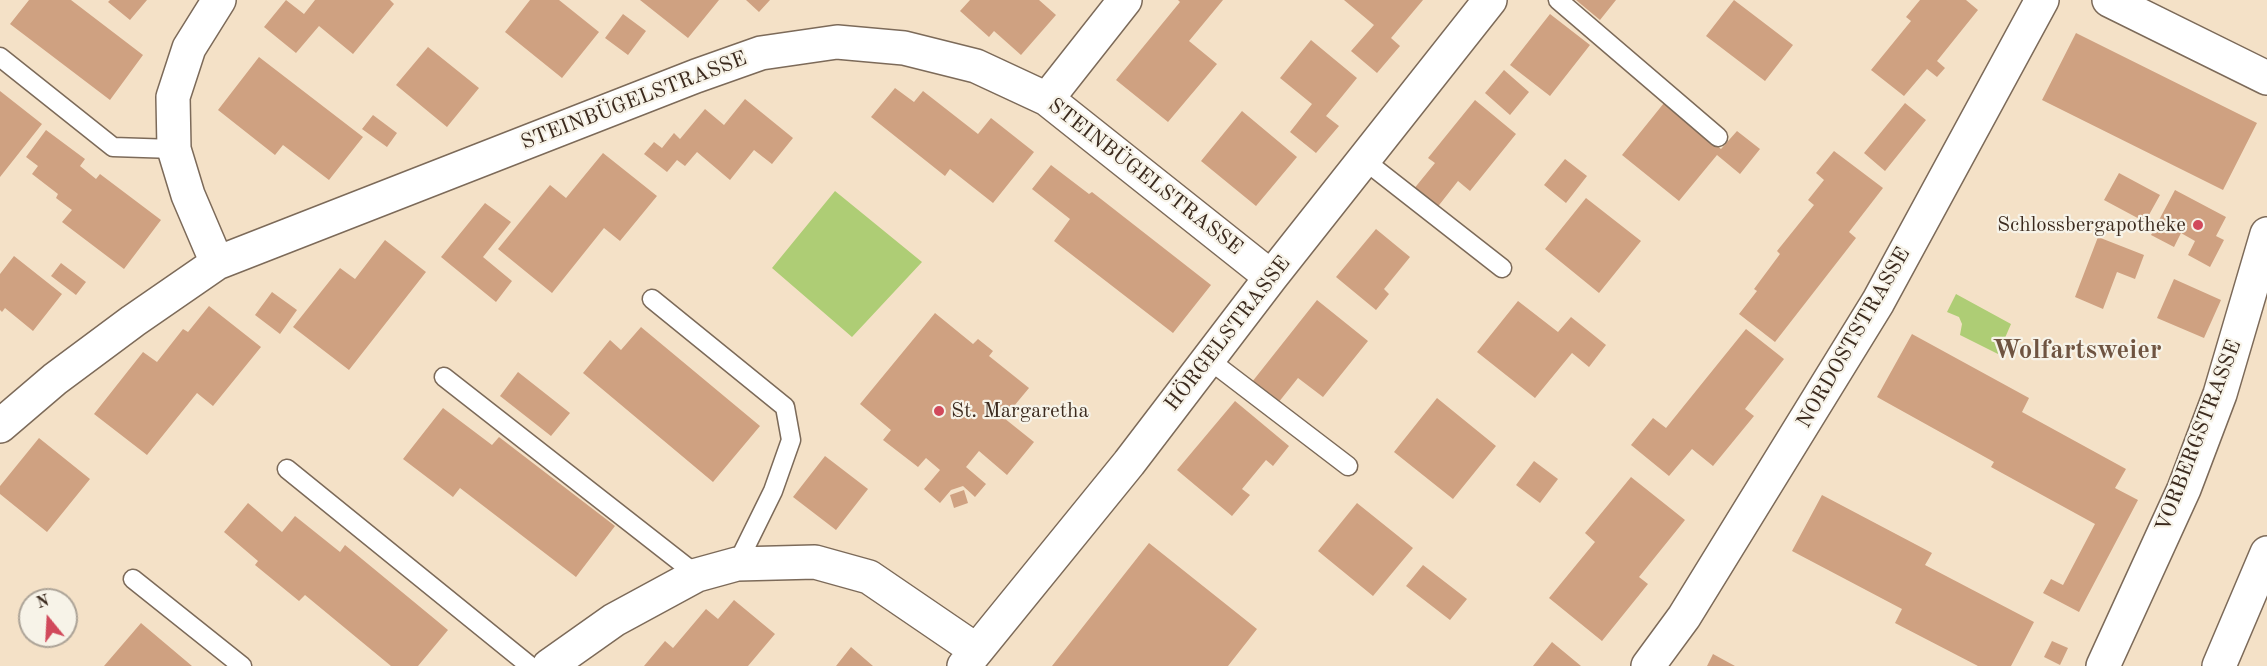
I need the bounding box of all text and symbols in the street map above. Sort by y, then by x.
street label: STEINBÜGELSTRASSE [517,46,751,156]
street label: STEINBÜGELSTRASSE [1043,93,1247,261]
place label: Schlossbergapotheke [1997,212,2186,238]
marker: Schlossbergapotheke [2191,218,2205,232]
street label: NORDOSTSTRASSE [1792,243,1916,433]
street label: HÖRGELSTRASSE [1160,252,1296,416]
district label: Wolfartsweier [1992,335,2162,367]
street label: VORBERGSTRASSE [2151,337,2247,535]
place label: St. Margaretha [951,398,1089,424]
marker: St. Margaretha [932,404,946,418]
north arrow [18,588,78,648]
text: N [35,593,51,612]

